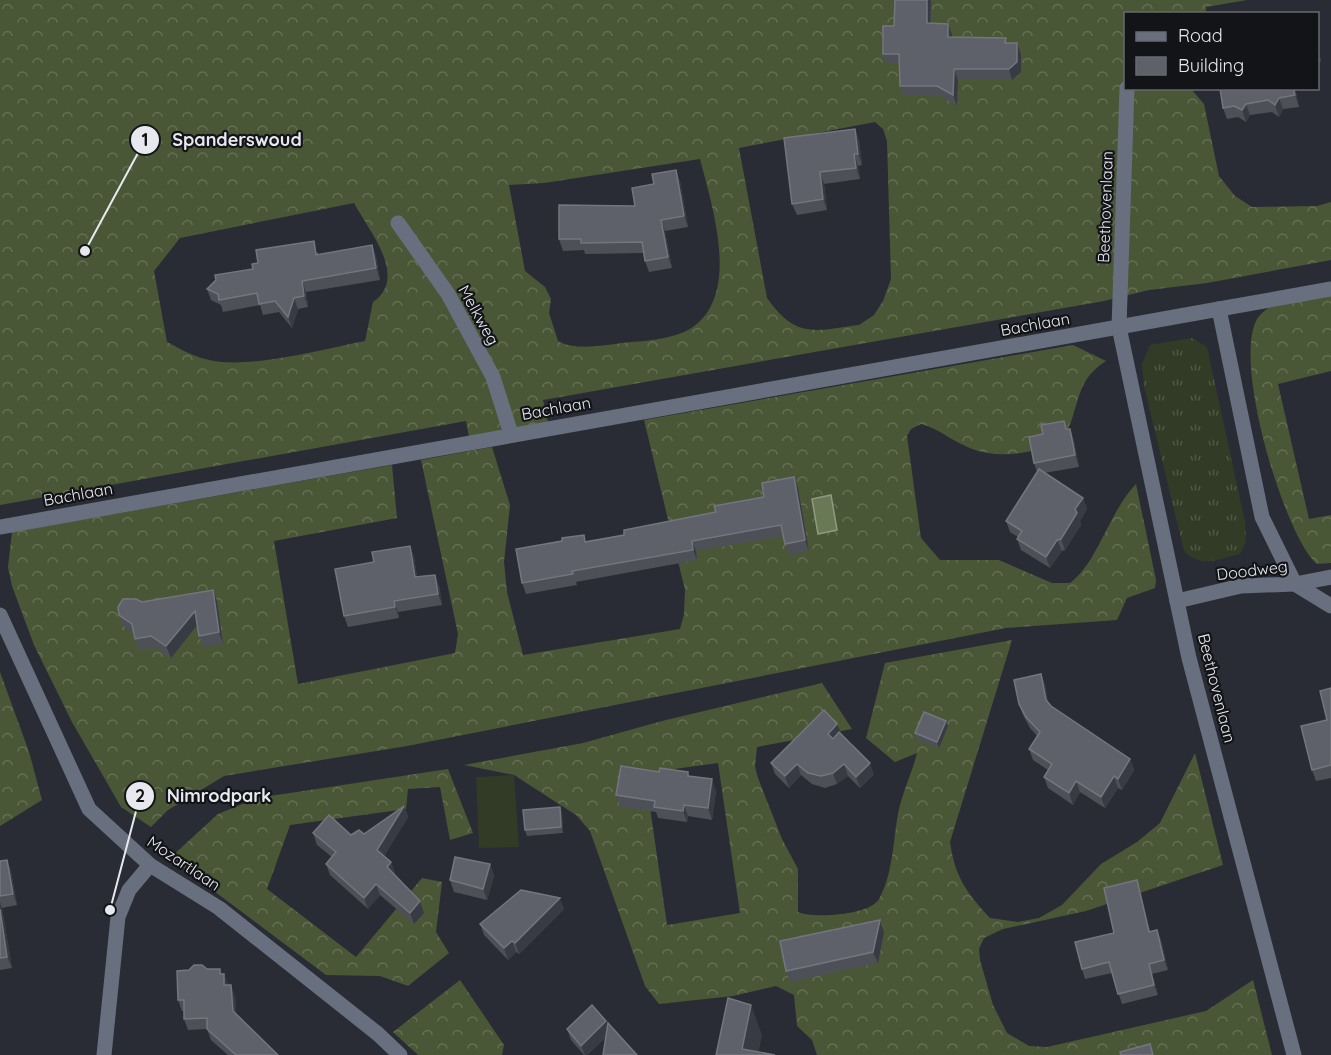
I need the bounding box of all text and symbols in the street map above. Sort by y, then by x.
legend [1124,12,1319,90]
text: Road [1178,24,1223,47]
text: Building [1178,54,1244,77]
callout: Spanderswoud [130,122,313,158]
text: 1 [141,128,149,151]
text: Spanderswoud [172,128,302,151]
street label: Beethovenlaan [1093,151,1117,263]
street label: Melkweg [454,282,504,348]
street label: Bachlaan [999,308,1071,340]
street label: Bachlaan [520,392,592,424]
street label: Bachlaan [42,478,114,510]
street label: Doodweg [1215,556,1289,584]
street label: Beethovenlaan [1194,631,1240,745]
callout: Nimrodpark [125,778,283,814]
text: 2 [135,784,145,807]
text: Nimrodpark [167,784,271,807]
street label: Mozartlaan [144,831,224,895]

